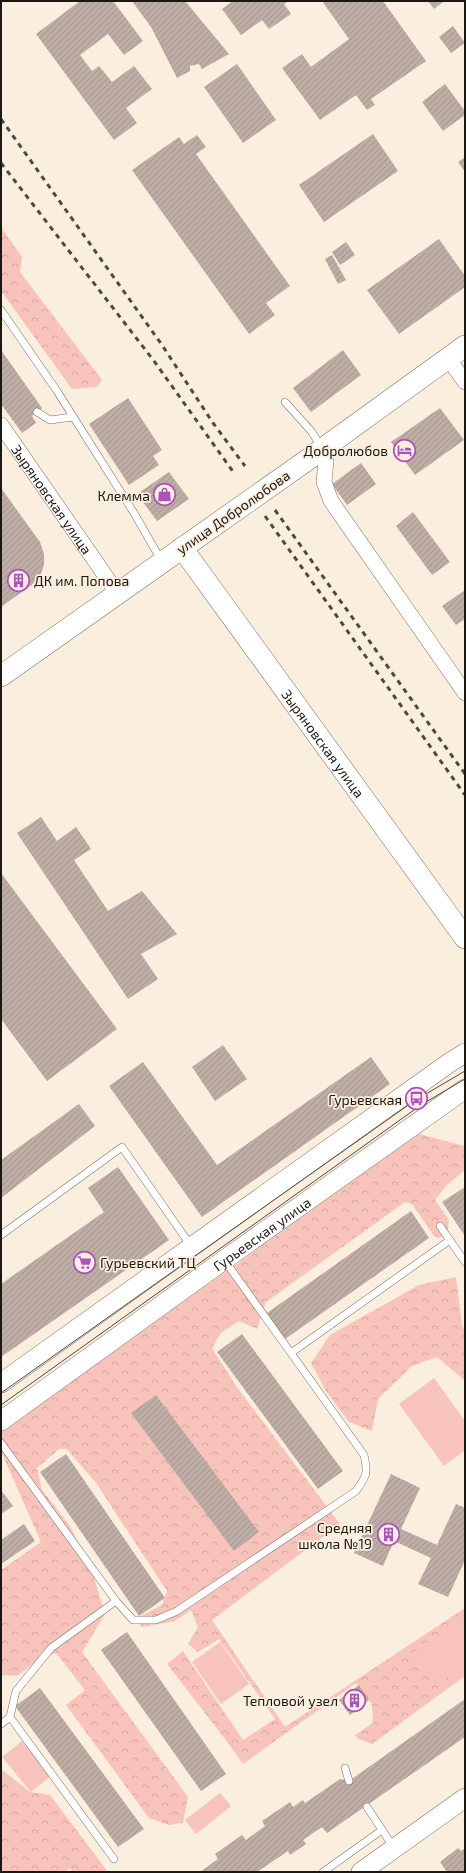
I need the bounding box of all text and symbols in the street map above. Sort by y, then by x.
hotel icon: Добролюбов [391,437,417,463]
street label: Зыряновская улица [8,441,96,557]
place label: Добролюбов [303,442,388,459]
street label: улица Добролюбова [173,466,293,558]
shop icon: Клемма [152,482,178,508]
place label: Клемма [98,487,150,504]
building icon: ДК им. Попова [6,567,32,593]
place label: ДК им. Попова [34,572,129,589]
street label: Зыряновская улица [279,686,368,800]
bus stop icon: Гурьевская [404,1086,430,1112]
place label: Гурьевская [328,1091,402,1108]
street label: Гурьевская улица [209,1193,314,1274]
supermarket icon: Гурьевский ТЦ [72,1249,98,1275]
place label: Гурьевский ТЦ [100,1254,196,1271]
place label: Средняя школа №19 [298,1519,372,1552]
building icon: Средняя школа №19 [375,1522,401,1548]
building icon: Тепловой узел [341,1687,367,1713]
place label: Тепловой узел [243,1692,338,1709]

